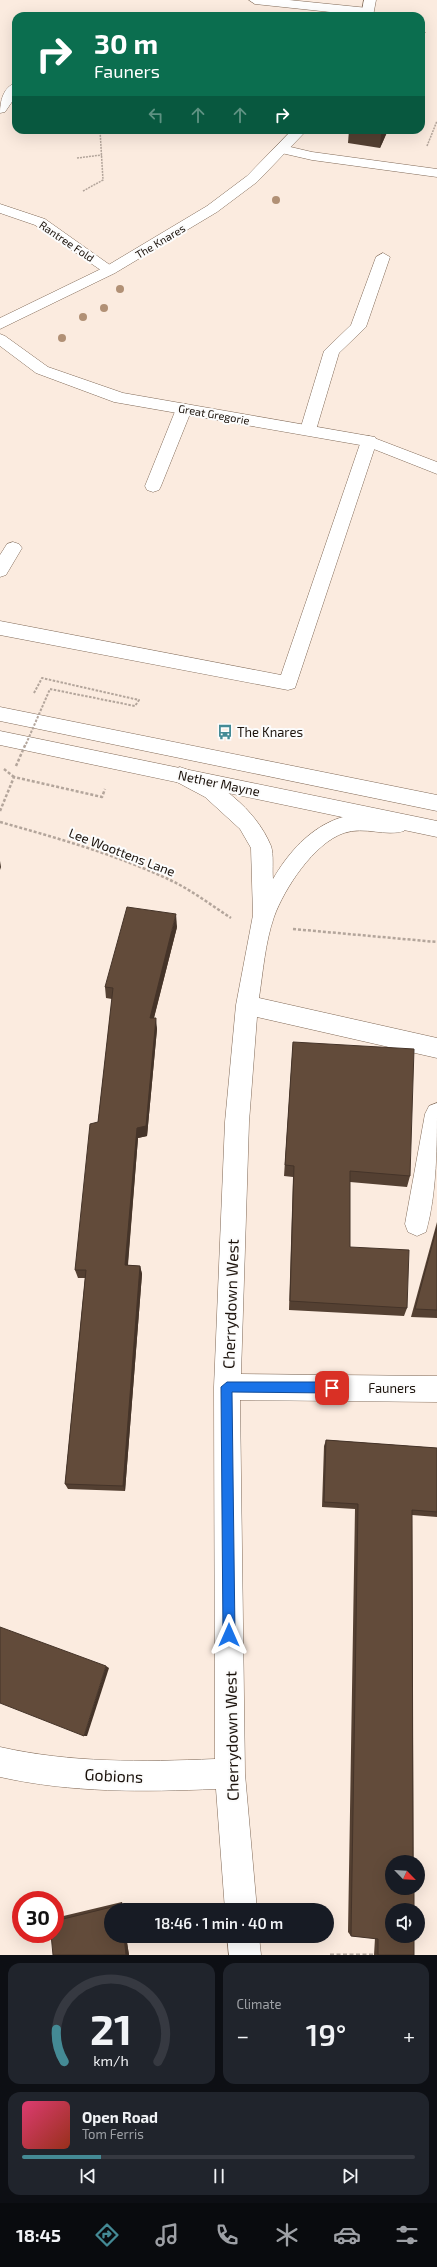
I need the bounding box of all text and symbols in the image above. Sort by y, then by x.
text: 30 m [94,26,158,60]
icon: right [28,28,80,80]
text: Fauners [94,60,160,82]
icon: left [145,104,167,126]
icon: ahead [187,104,209,126]
icon: ahead [229,104,251,126]
icon: right [271,104,293,126]
street label: Rantree Fold [37,218,97,264]
street label: The Knares [133,221,188,261]
street label: Great Gregorie [177,401,251,427]
bus stop icon: The Knares [216,723,234,741]
place label: The Knares [237,724,303,740]
street label: Nether Mayne [177,767,261,800]
street label: Lee Woottens Lane [67,824,177,880]
street label: Cherrydown West [218,1239,242,1369]
pin [315,1371,349,1405]
icon: arrive [321,1377,343,1399]
street label: Fauners [368,1380,416,1396]
position arrow [208,1614,250,1656]
street label: Cherrydown West [220,1671,242,1801]
street label: Gobions [84,1764,144,1786]
north arrow [385,1855,425,1895]
map controls [385,1855,425,1943]
speed limit sign: 30 [12,1891,64,1943]
button: sound [385,1903,425,1943]
text: 18:46 · 1 min · 40 m [155,1914,283,1932]
text: Climate [237,1996,281,2012]
text: 21 [90,2002,132,2052]
text: 19° [306,2016,346,2052]
text: − [237,2022,249,2048]
text: + [403,2022,415,2048]
text: km/h [94,2051,129,2068]
text: Open Road [82,2108,158,2126]
text: Tom Ferris [82,2126,144,2142]
icon: previous [77,2165,99,2187]
icon: pause [208,2165,230,2187]
icon: next [339,2165,361,2187]
icon: directions [93,2221,121,2249]
icon: music [153,2221,181,2249]
icon: phone [213,2221,241,2249]
icon: climate [273,2221,301,2249]
icon: car [333,2221,361,2249]
icon: filters [393,2221,421,2249]
text: 18:45 [16,2224,61,2246]

